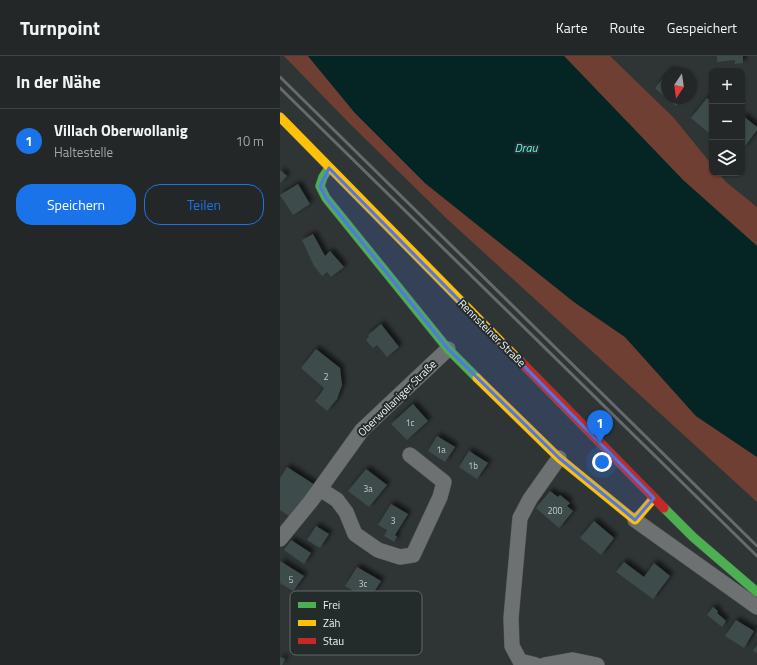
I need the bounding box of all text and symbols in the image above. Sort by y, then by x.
text: Turnpoint [20,13,100,42]
text: Karte [556,17,588,38]
text: Route [610,17,645,38]
text: Gespeichert [667,17,737,38]
north arrow [661,68,697,104]
map controls [709,68,745,176]
button: + [709,68,745,104]
text: In der Nähe [16,69,101,95]
button: − [709,104,745,140]
text: Villach Oberwollanig [54,119,188,142]
text: 1 [25,131,33,151]
text: 10 m [236,131,264,151]
water label: Drau [515,138,538,157]
button: layers [709,140,745,176]
text: Haltestelle [54,142,113,162]
button: Speichern [16,184,136,225]
button: Teilen [144,184,264,225]
street label: Rennsteiner Straße [455,296,530,371]
street label: Oberwollaniger Straße [354,356,440,440]
house number: 2 [323,370,329,383]
pin: 1 [587,410,613,443]
house number: 1c [406,416,415,429]
house number: 1a [436,443,446,456]
your location [592,452,612,472]
house number: 1b [468,459,478,472]
house number: 3a [363,482,373,495]
house number: 200 [547,504,563,517]
house number: 3 [390,514,396,527]
house number: 5 [288,573,294,586]
house number: 3c [359,577,368,590]
legend [290,591,422,655]
text: Frei [323,597,340,613]
text: Zäh [323,615,340,631]
text: Stau [323,633,344,649]

